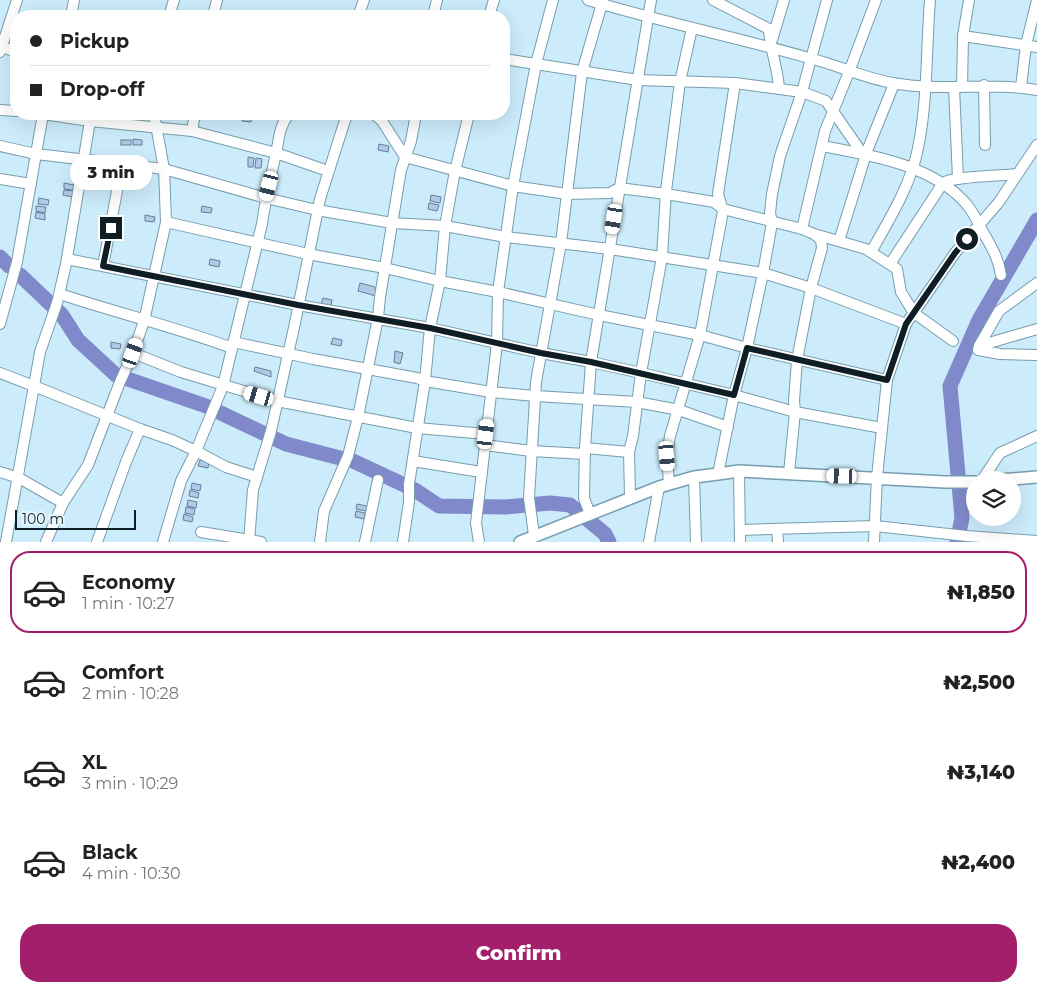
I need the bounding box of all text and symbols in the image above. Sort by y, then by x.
text: Pickup [60,30,129,53]
text: Drop-off [60,78,144,101]
callout: 3 min [70,156,152,190]
text: 3 min [87,163,135,182]
car [258,170,279,202]
car [604,203,623,235]
route end [100,217,122,239]
route start [956,228,978,250]
car [121,336,144,370]
car [242,385,275,407]
car [476,418,495,450]
car [658,440,675,472]
car [826,468,857,484]
map controls [966,471,1021,526]
button: layers [966,471,1021,526]
scale bar [15,507,136,530]
text: 100 m [22,510,64,528]
icon: car [22,570,67,615]
text: Economy [82,571,175,594]
text: ₦1,850 [947,581,1015,604]
text: 1 min · 10:27 [82,594,175,613]
icon: car [22,660,67,705]
text: Comfort [82,661,164,684]
text: ₦2,500 [943,671,1015,694]
text: 2 min · 10:28 [82,684,179,703]
icon: car [22,750,67,795]
text: XL [82,751,107,774]
text: ₦3,140 [947,761,1015,784]
text: 3 min · 10:29 [82,774,178,793]
icon: car [22,840,67,885]
text: Black [82,841,138,864]
text: ₦2,400 [941,851,1015,874]
text: 4 min · 10:30 [82,864,181,883]
button: Confirm [20,924,1017,982]

